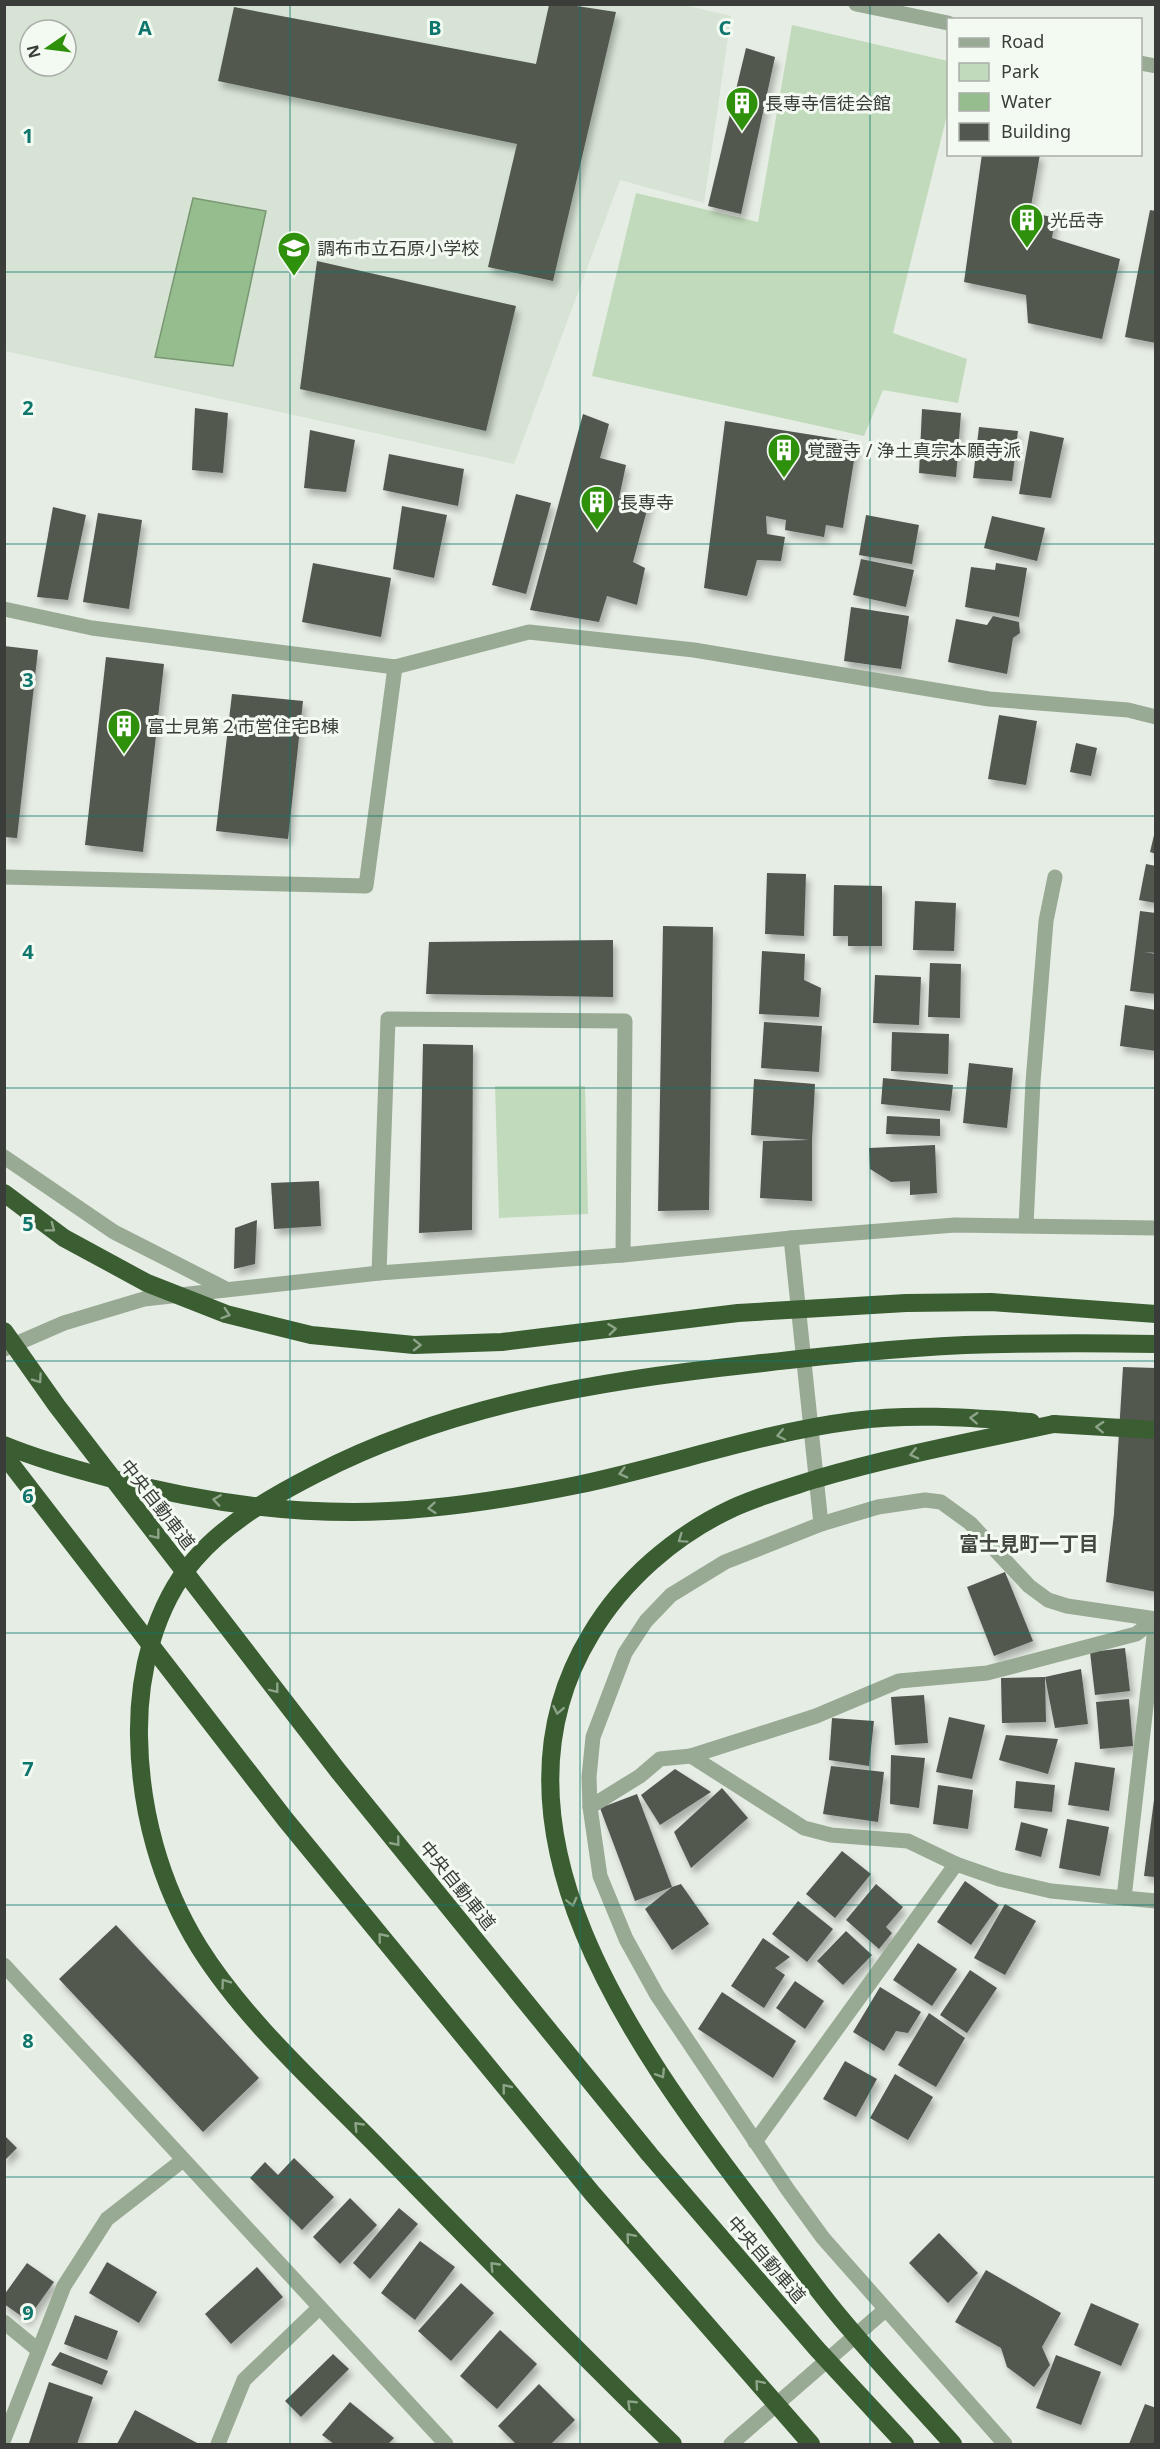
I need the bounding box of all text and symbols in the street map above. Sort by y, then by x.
text: A [138,14,152,41]
text: B [428,14,442,41]
text: C [719,14,732,41]
north arrow [18,18,78,78]
legend [947,18,1142,156]
text: Road [1001,29,1044,53]
text: N [21,43,46,61]
text: Park [1001,59,1039,83]
building icon: 長専寺信徒会館 [724,85,760,132]
text: Water [1001,89,1052,113]
place label: 長専寺信徒会館 [765,91,891,115]
text: Building [1001,119,1071,143]
text: 1 [22,122,34,149]
building icon: 光岳寺 [1009,202,1045,249]
place label: 光岳寺 [1050,208,1104,232]
school or university icon: 調布市立石原小学校 [276,230,312,277]
place label: 調布市立石原小学校 [317,236,479,260]
text: 2 [22,394,34,421]
building icon: 覚證寺 / 浄土真宗本願寺派 [766,432,802,479]
place label: 覚證寺 / 浄土真宗本願寺派 [807,438,1021,462]
building icon: 長専寺 [579,484,615,531]
place label: 長専寺 [620,490,674,514]
text: 3 [22,666,34,693]
building icon: 富士見第２市営住宅B棟 [106,708,142,755]
place label: 富士見第２市営住宅B棟 [147,714,339,738]
text: 4 [22,938,34,965]
text: 5 [22,1210,34,1237]
one-way arrow [45,1221,56,1232]
one-way arrow [220,1306,231,1319]
one-way arrow [607,1324,616,1336]
one-way arrow [413,1338,422,1351]
one-way arrow [31,1373,42,1384]
one-way arrow [970,1412,979,1425]
one-way arrow [1095,1420,1104,1433]
one-way arrow [776,1427,786,1440]
one-way arrow [909,1446,919,1459]
street label: 中央自動車道 [115,1454,201,1554]
one-way arrow [619,1466,629,1478]
text: 6 [22,1482,34,1509]
one-way arrow [212,1495,221,1507]
one-way arrow [427,1501,436,1514]
one-way arrow [148,1528,159,1539]
district label: 富士見町一丁目 [959,1530,1099,1557]
one-way arrow [677,1532,688,1543]
one-way arrow [268,1682,279,1693]
one-way arrow [552,1705,565,1715]
text: 7 [22,1755,34,1782]
one-way arrow [389,1835,400,1846]
street label: 中央自動車道 [415,1835,501,1935]
one-way arrow [564,1897,577,1907]
one-way arrow [378,1933,389,1944]
one-way arrow [221,1979,232,1990]
text: 8 [22,2027,34,2054]
one-way arrow [654,2068,666,2078]
one-way arrow [502,2084,513,2095]
one-way arrow [354,2123,365,2134]
street label: 中央自動車道 [723,2210,811,2308]
one-way arrow [627,2233,638,2244]
one-way arrow [490,2262,501,2273]
text: 9 [22,2299,34,2326]
one-way arrow [755,2380,766,2391]
one-way arrow [628,2400,638,2411]

